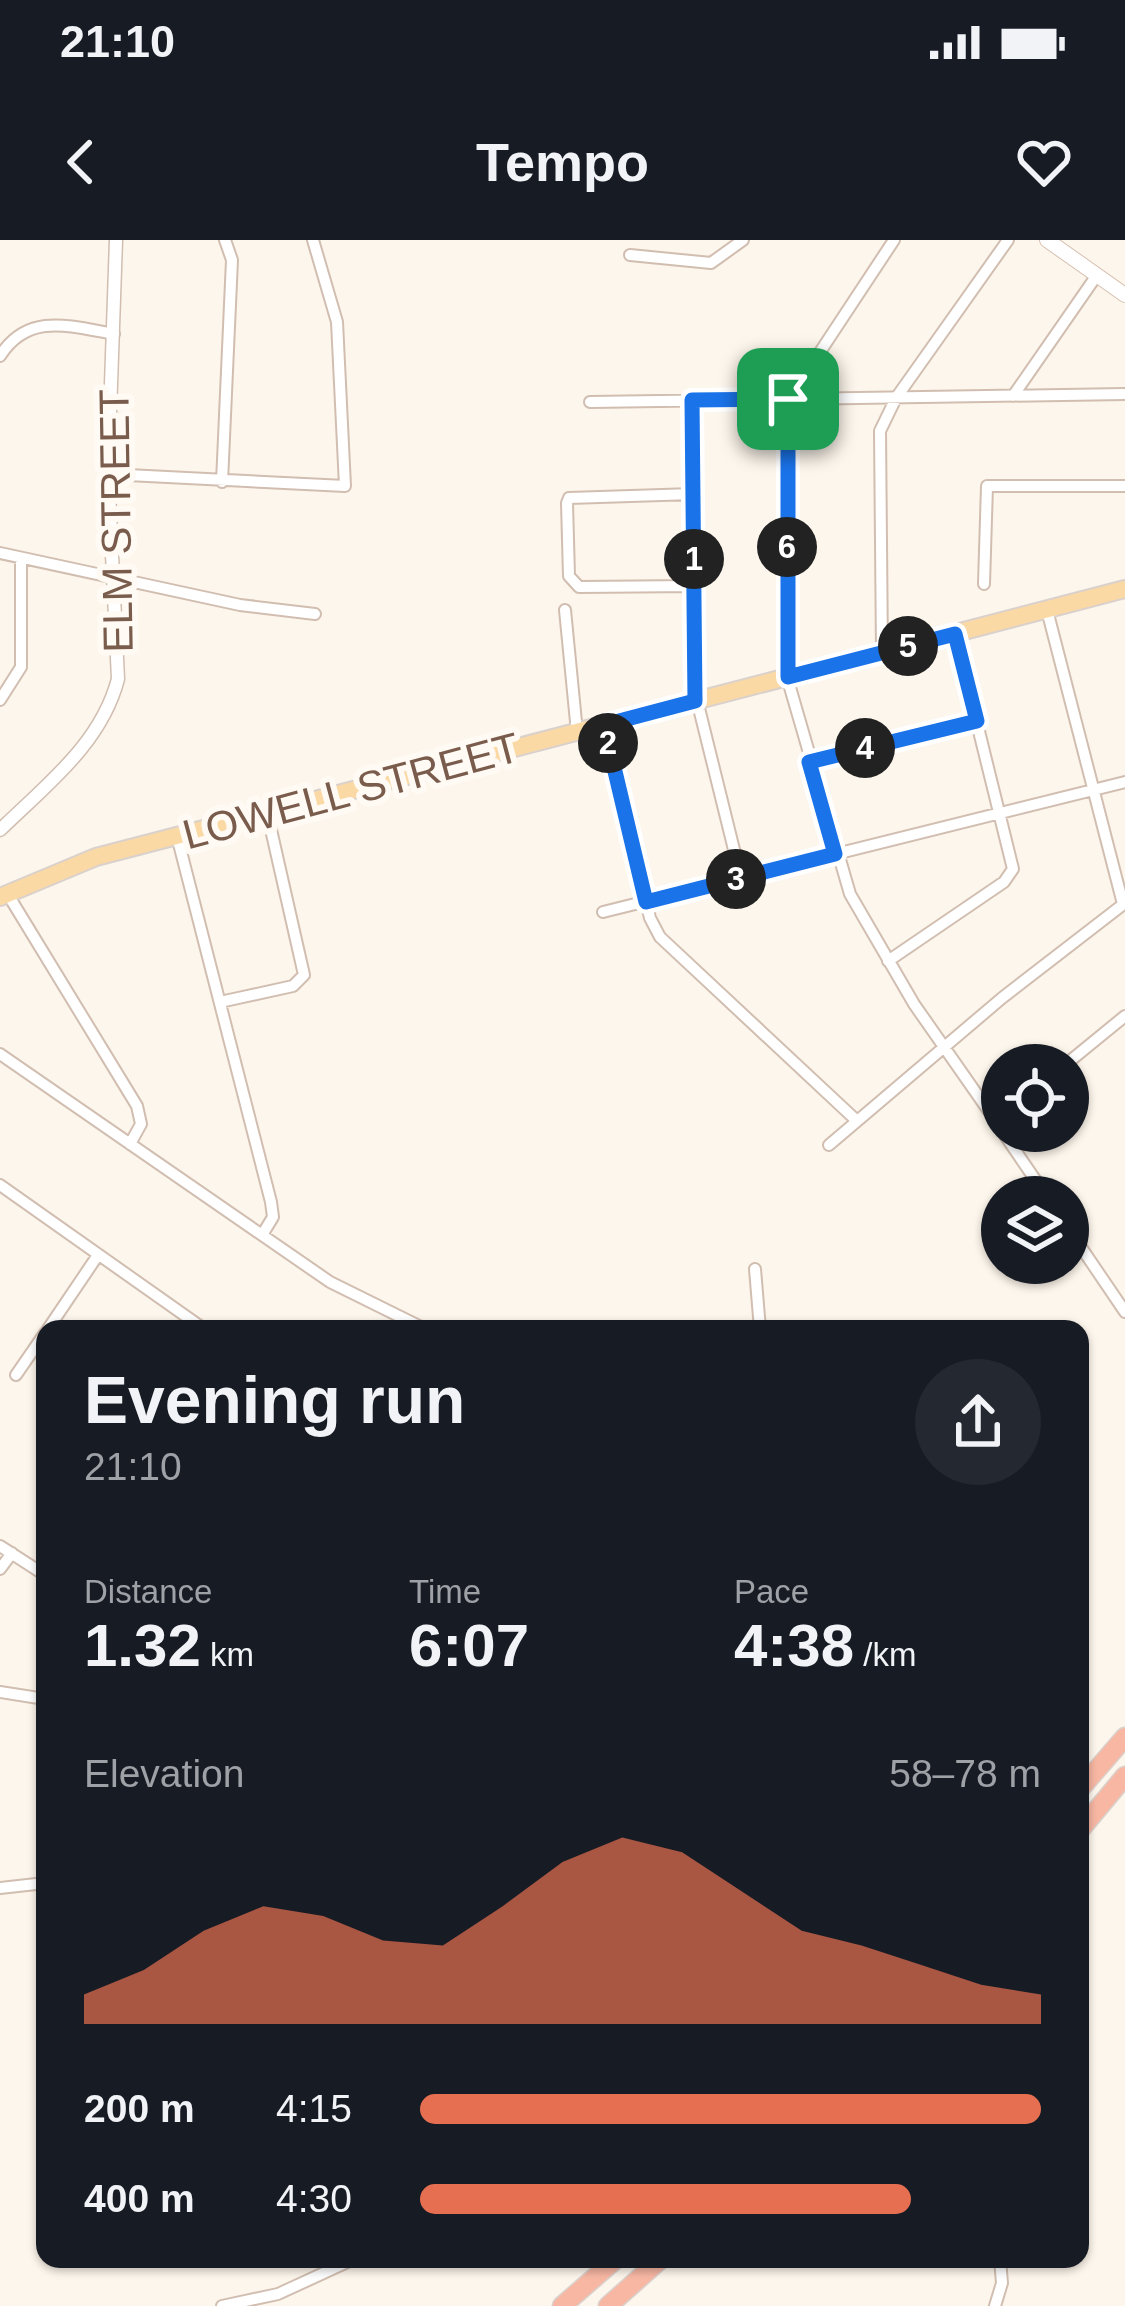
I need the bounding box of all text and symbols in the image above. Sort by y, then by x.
text: 21:10 [60,16,175,67]
icon: back [48,129,114,195]
icon: heart [1011,129,1077,195]
text: Tempo [476,132,649,192]
pin [737,348,839,450]
icon: arrive [755,366,821,432]
street label: ELM STREET [90,389,142,653]
pin: 6 [757,517,817,577]
text: 6 [778,528,796,565]
pin: 1 [664,529,724,589]
text: 1 [685,540,703,577]
pin: 5 [878,616,938,676]
text: 5 [899,627,917,664]
pin: 2 [578,713,638,773]
pin: 4 [835,718,895,778]
street label: LOWELL STREET [178,723,524,859]
text: 2 [599,724,617,761]
text: 4 [856,729,874,766]
pin: 3 [706,849,766,909]
text: 3 [727,860,745,897]
map controls [981,1044,1089,1284]
button: locate [981,1044,1089,1152]
button: layers [981,1176,1089,1284]
button: share [915,1359,1041,1485]
text: Evening run [84,1363,465,1437]
text: 21:10 [84,1445,182,1488]
text: Distance [84,1573,212,1610]
text: Time [409,1573,481,1610]
text: Pace [734,1573,809,1610]
text: 1.32 [84,1612,201,1679]
text: 6:07 [409,1612,529,1679]
text: 4:38 [734,1612,854,1679]
text: km [201,1636,254,1673]
text: /km [854,1636,916,1673]
text: Elevation [84,1752,244,1795]
text: 58–78 m [889,1752,1041,1795]
text: 200 m [84,2087,195,2130]
text: 4:15 [276,2087,352,2130]
text: 400 m [84,2177,195,2220]
text: 4:30 [276,2177,352,2220]

